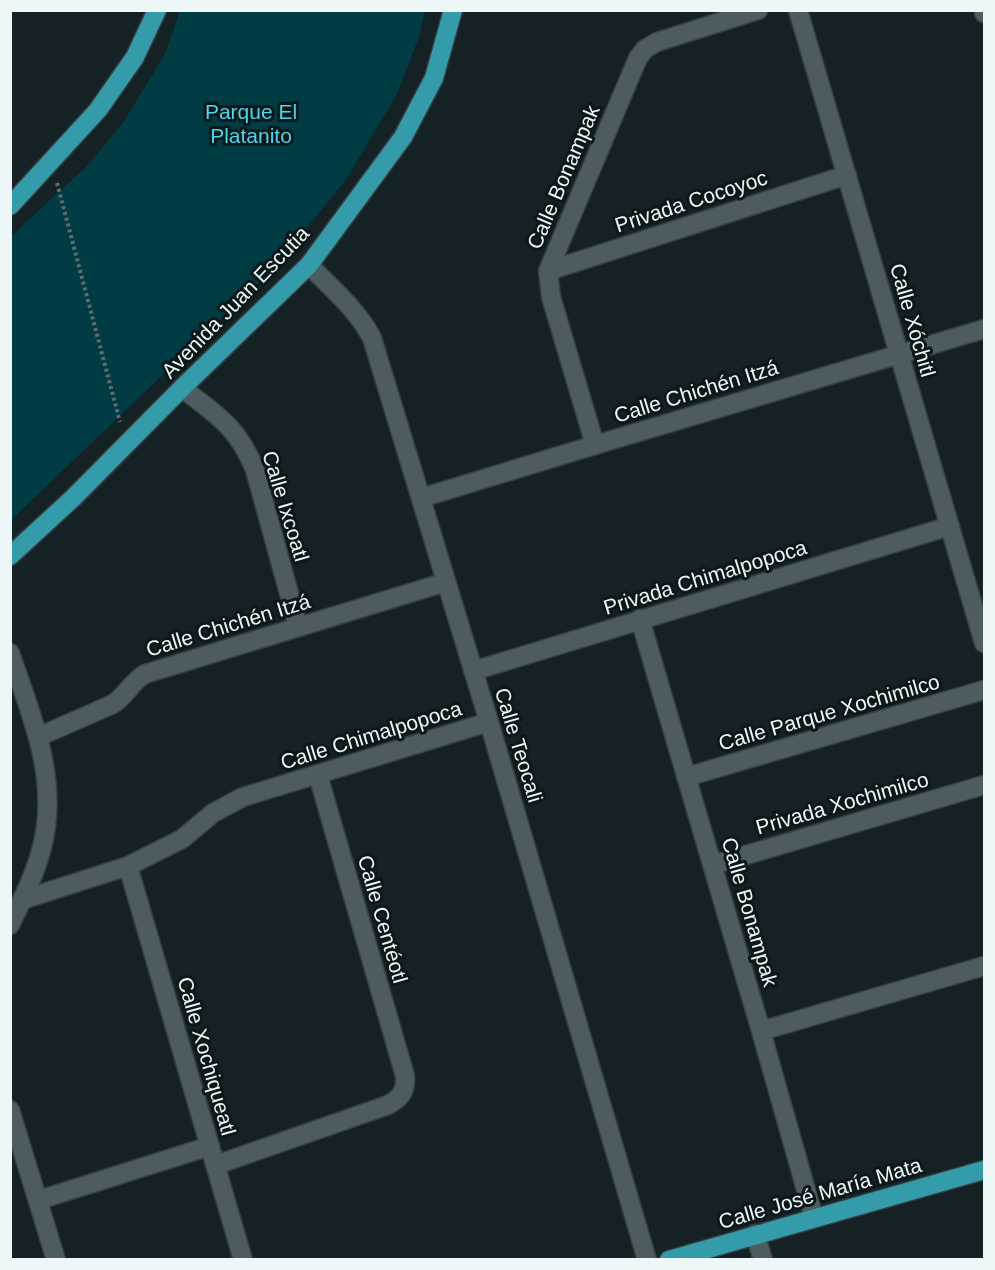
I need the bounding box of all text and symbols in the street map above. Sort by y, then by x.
park label: Parque El Platanito [205,100,297,147]
street label: Calle Bonampak [522,101,604,252]
street label: Privada Cocoyoc [612,166,770,236]
street label: Avenida Juan Escutia [157,221,314,382]
street label: Calle Xóchitl [886,261,940,379]
street label: Calle Chichén Itzá [611,355,781,427]
street label: Calle Ixcoatl [258,448,314,564]
street label: Privada Chimalpopoca [601,535,810,619]
street label: Calle Chichén Itzá [143,589,313,661]
street label: Calle Parque Xochimilco [716,669,942,755]
street label: Calle Teocali [491,685,547,805]
street label: Calle Chimalpopoca [278,696,465,773]
street label: Privada Xochimilco [753,767,931,839]
street label: Calle Bonampak [718,835,782,990]
street label: Calle Centéotl [354,852,412,986]
street label: Calle Xochiqueatl [173,974,241,1138]
street label: Calle José María Mata [716,1153,924,1233]

